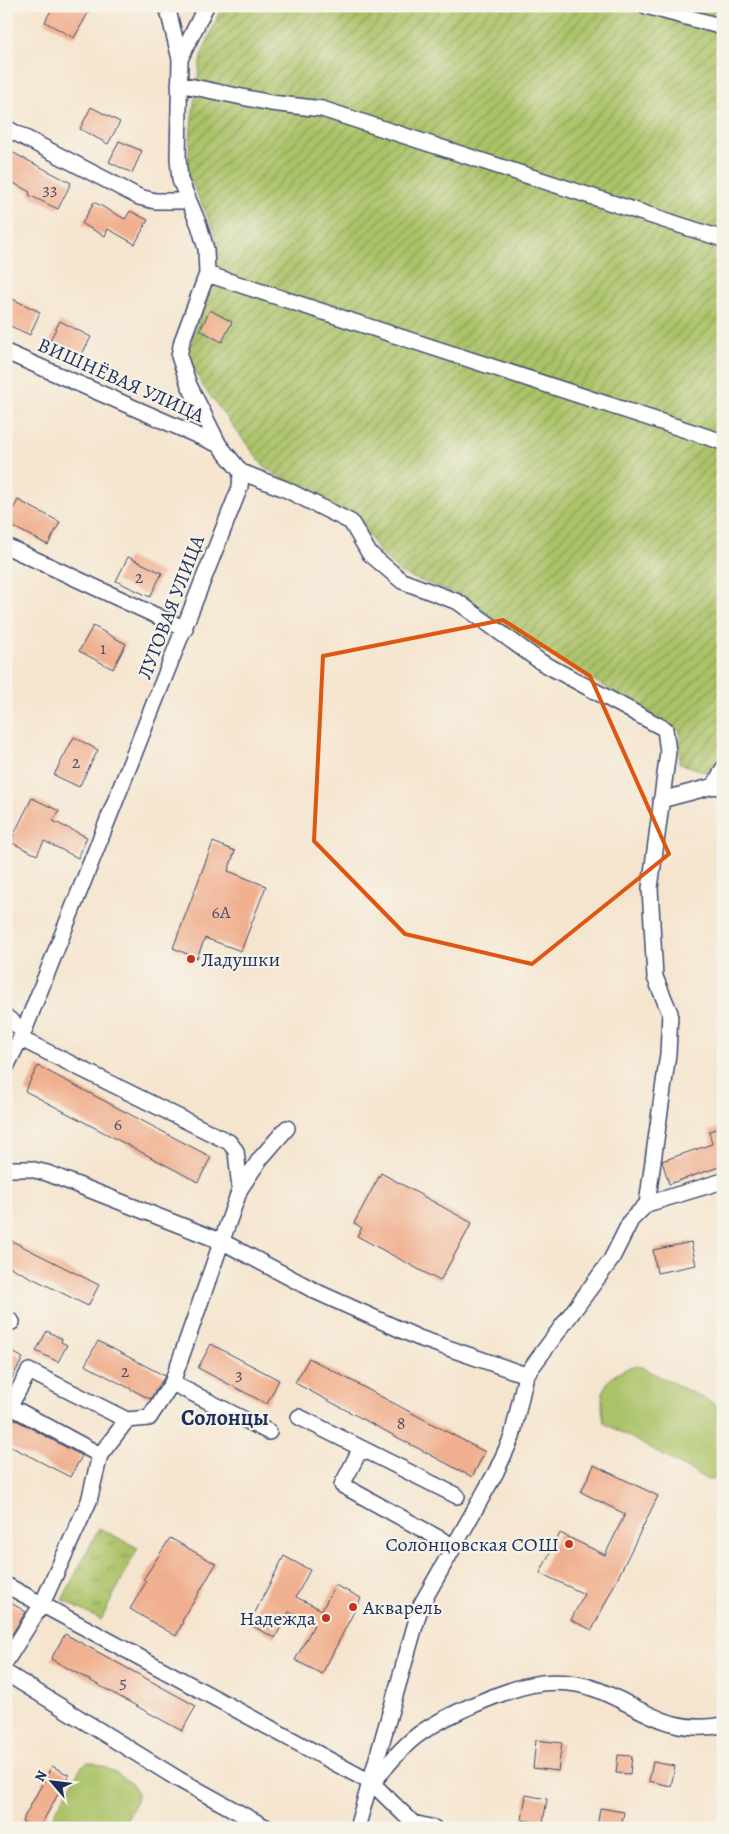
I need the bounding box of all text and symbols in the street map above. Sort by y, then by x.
house number: 33 [43,177,57,201]
street label: ВИШНЁВАЯ УЛИЦА [33,331,209,429]
street label: ЛУГОВАЯ УЛИЦА [131,531,211,683]
house number: 2 [135,565,144,589]
house number: 1 [100,636,106,660]
house number: 2 [72,750,81,774]
house number: 6А [212,900,231,924]
place label: Ладушки [201,946,280,973]
marker: Ладушки [185,953,197,965]
house number: 6 [114,1112,122,1136]
house number: 2 [121,1359,130,1383]
house number: 3 [235,1362,243,1386]
district label: Солонцы [181,1403,269,1433]
house number: 8 [397,1411,405,1435]
place label: Солонцовская СОШ [385,1531,559,1558]
marker: Солонцовская СОШ [563,1538,575,1550]
place label: Акварель [362,1594,442,1621]
marker: Акварель [347,1601,359,1613]
place label: Надежда [239,1605,317,1632]
marker: Надежда [320,1612,332,1624]
house number: 5 [119,1670,127,1694]
north arrow [28,1756,78,1806]
text: N [30,1767,52,1785]

